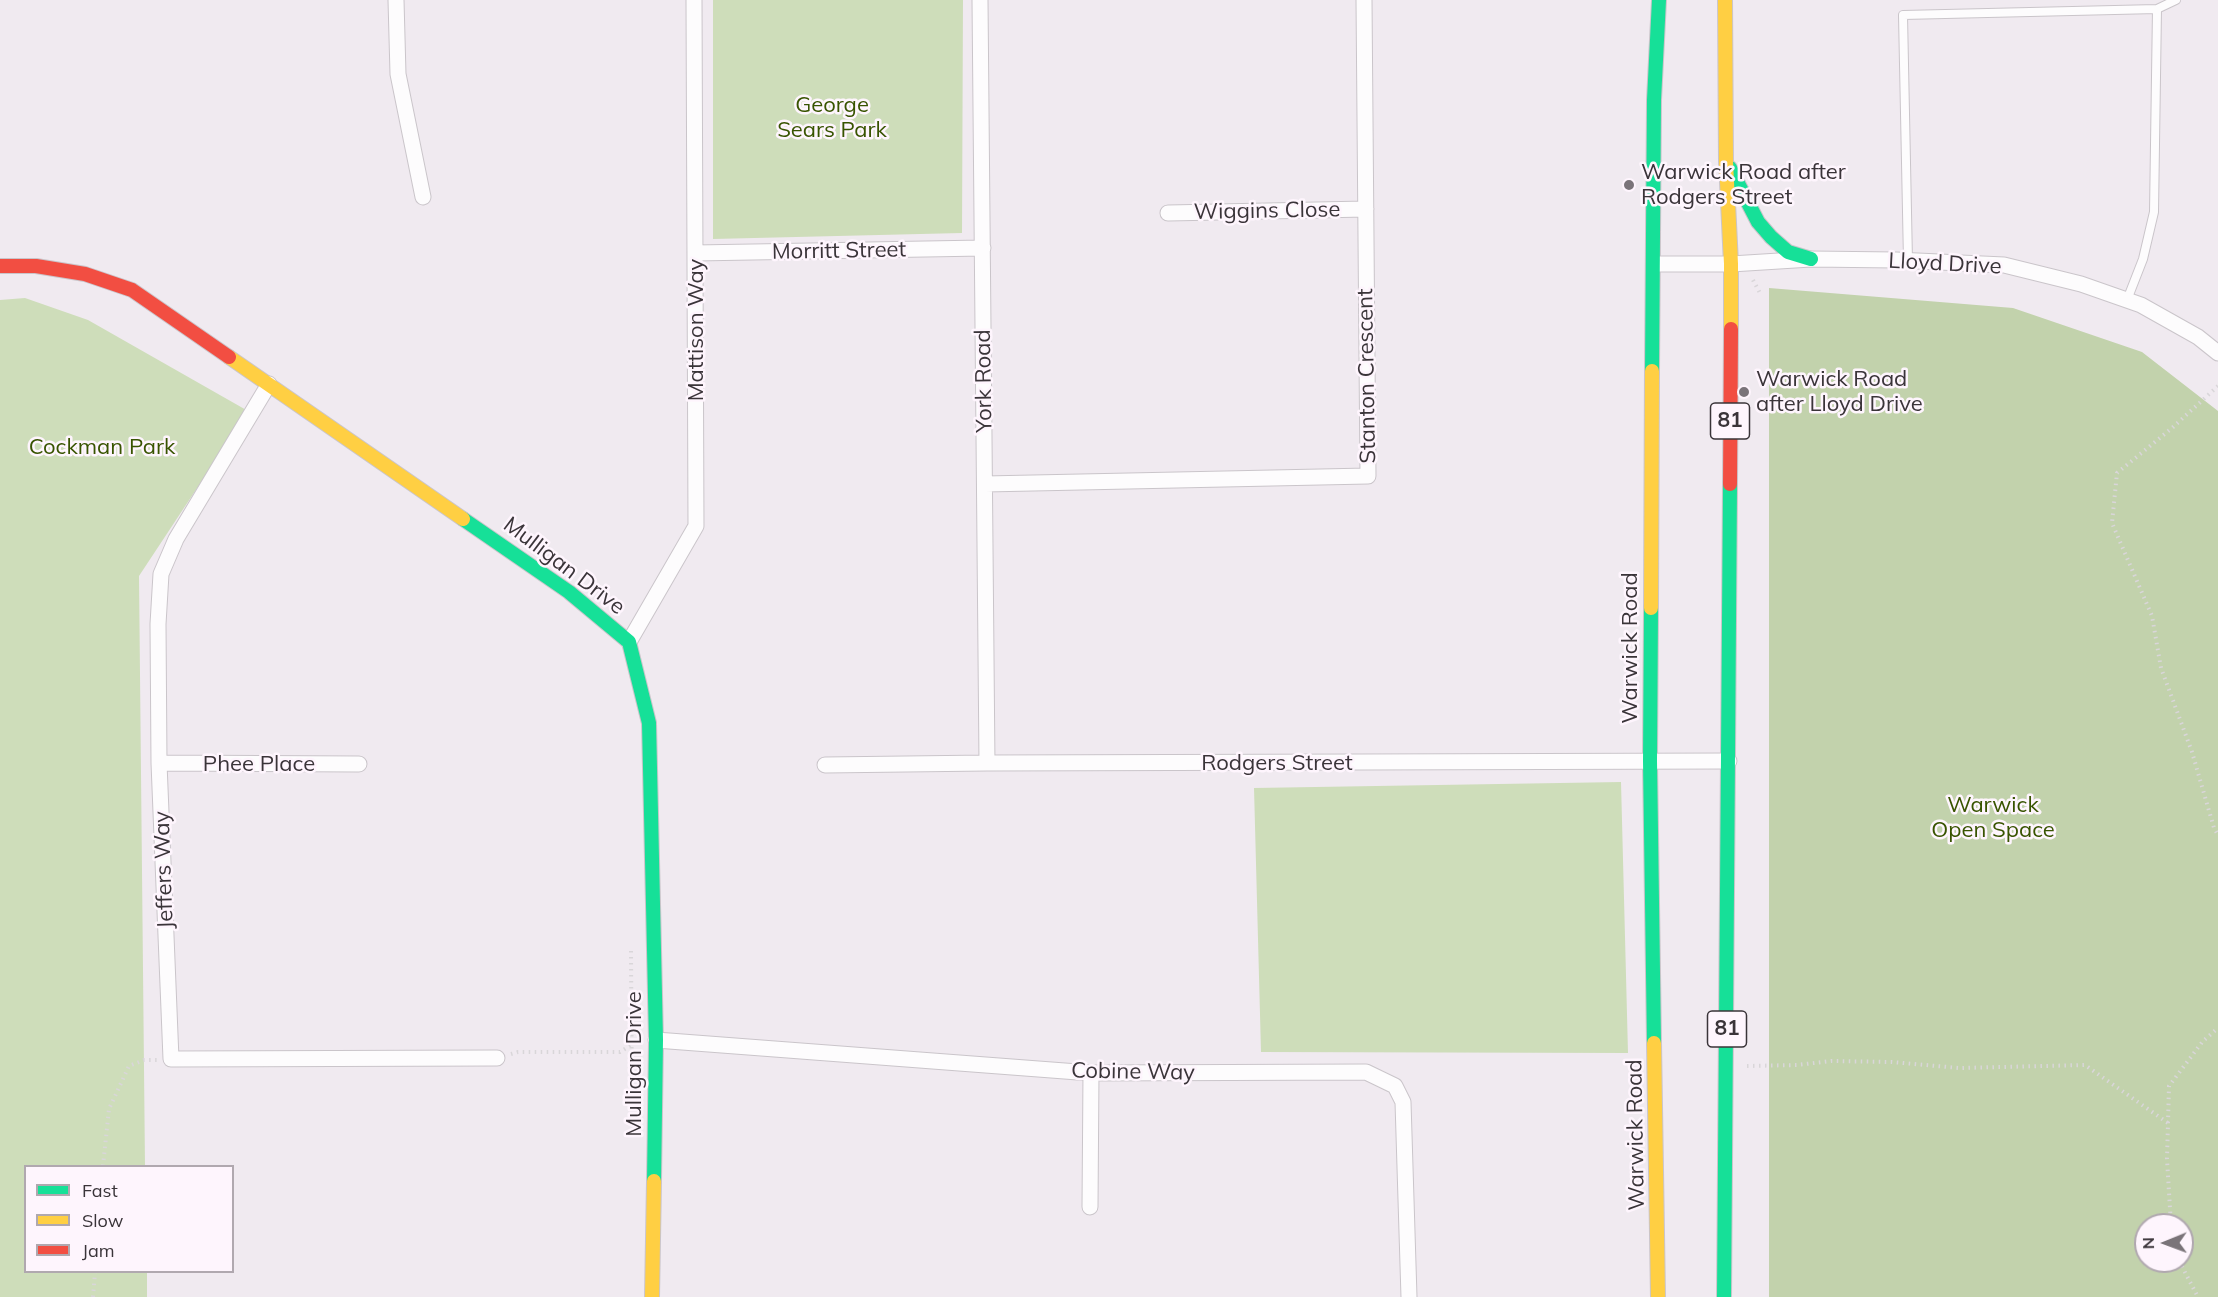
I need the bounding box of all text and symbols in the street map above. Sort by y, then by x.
park label: George Sears Park [777,92,887,144]
place label: Warwick Road after Rodgers Street [1641,159,1846,210]
marker: Warwick Road after Rodgers Street [1622,178,1636,192]
street label: Wiggins Close [1193,197,1341,225]
street label: Morritt Street [772,237,906,265]
street label: Lloyd Drive [1888,248,2002,280]
street label: Mattison Way [683,259,709,401]
street label: Stanton Crescent [1352,288,1382,464]
street label: York Road [970,329,998,433]
place label: Warwick Road after Lloyd Drive [1756,366,1923,418]
marker: Warwick Road after Lloyd Drive [1737,385,1751,399]
road number: 81 [1710,403,1750,439]
park label: Cockman Park [29,434,175,460]
street label: Mulligan Drive [498,512,630,620]
street label: Warwick Road [1617,572,1643,724]
street label: Rodgers Street [1201,750,1353,776]
street label: Phee Place [203,751,315,777]
park label: Warwick Open Space [1931,792,2055,843]
street label: Jeffers Way [149,811,179,929]
street label: Mulligan Drive [621,991,647,1137]
road number: 81 [1708,1011,1746,1047]
street label: Cobine Way [1071,1058,1195,1086]
street label: Warwick Road [1621,1059,1651,1211]
legend [24,1165,234,1273]
text: Fast [82,1179,118,1202]
text: Slow [82,1209,123,1232]
north arrow [2134,1213,2194,1273]
text: N [2138,1237,2158,1249]
text: Jam [82,1239,115,1262]

